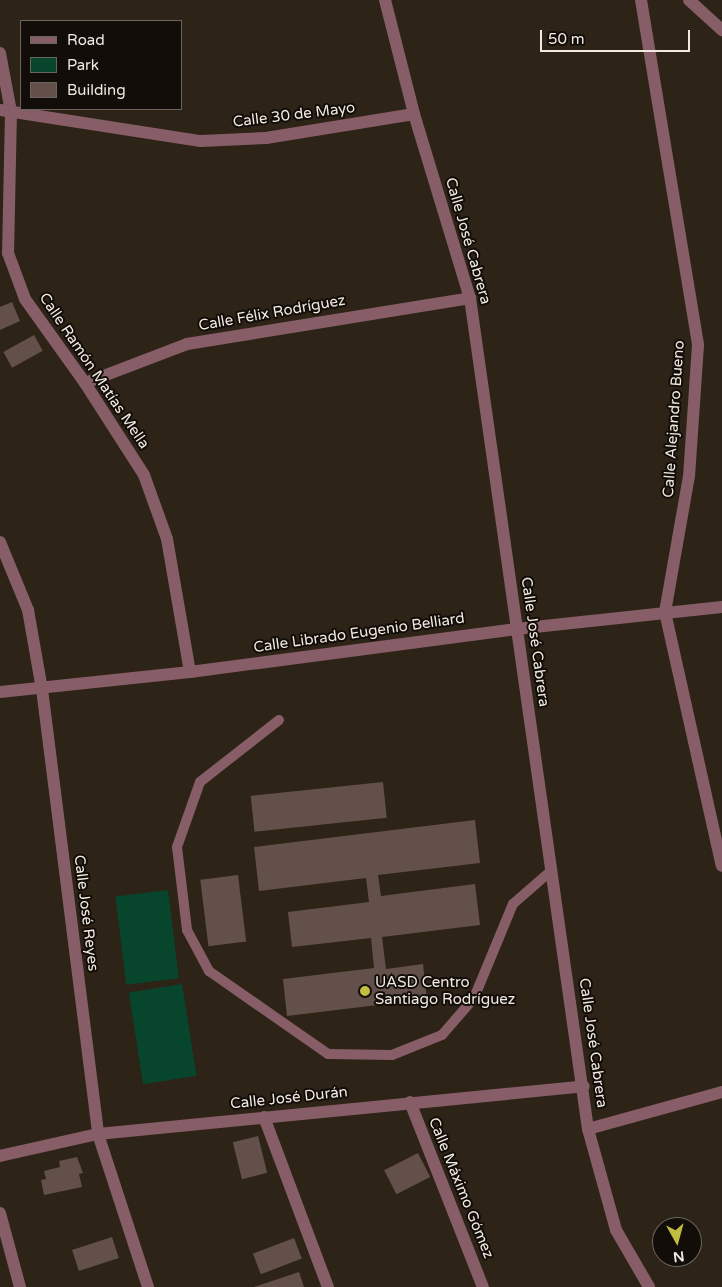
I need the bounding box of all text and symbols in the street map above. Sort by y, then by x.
legend [20,20,182,110]
scale bar [542,20,692,52]
text: 50 m [548,30,585,48]
text: Road [67,31,105,49]
text: Park [67,56,99,74]
text: Building [67,81,126,99]
street label: Calle 30 de Mayo [232,99,356,131]
street label: Calle José Cabrera [441,176,495,306]
street label: Calle Ramón Matías Mella [35,290,153,452]
street label: Calle Félix Rodríguez [197,291,347,335]
street label: Calle Alejandro Bueno [660,340,688,498]
street label: Calle José Cabrera [517,576,553,708]
street label: Calle Librado Eugenio Belliard [252,609,466,657]
street label: Calle José Reyes [70,854,102,972]
place label: UASD Centro Santiago Rodríguez [375,973,515,1008]
street label: Calle José Cabrera [575,977,611,1109]
marker: UASD Centro Santiago Rodríguez [359,985,371,997]
street label: Calle José Durán [229,1083,349,1113]
street label: Calle Máximo Gómez [424,1115,498,1261]
north arrow [652,1217,702,1267]
text: N [672,1247,685,1266]

